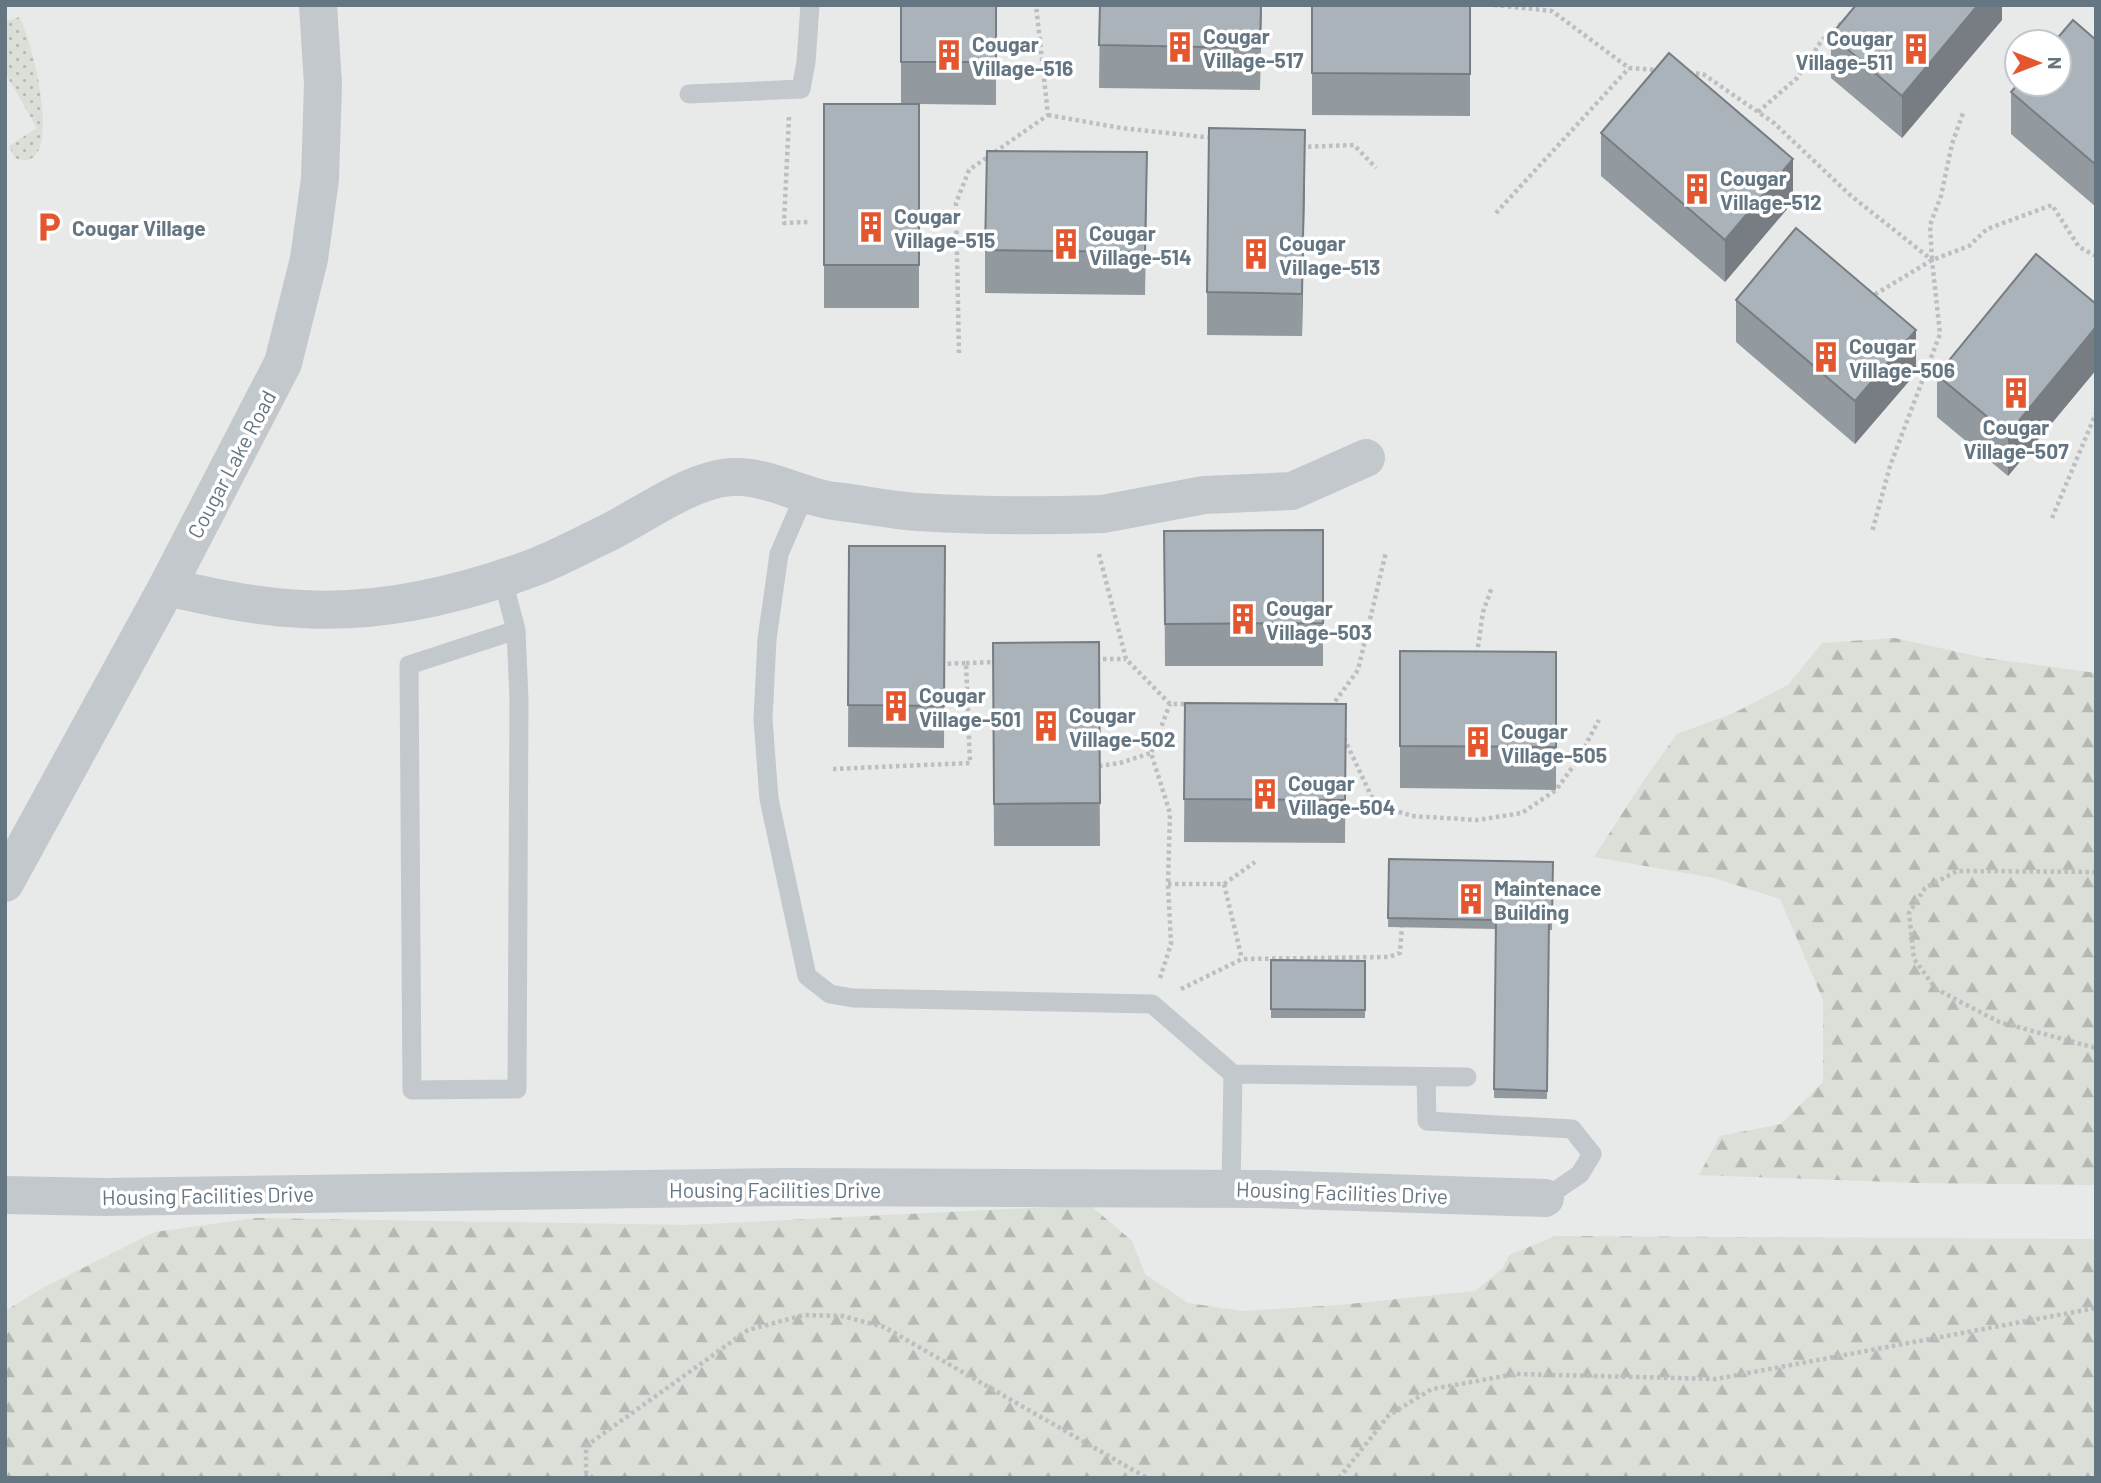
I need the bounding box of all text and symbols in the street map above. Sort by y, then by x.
place label: Cougar Village-517 [1203,23,1304,72]
place label: Cougar Village-511 [1795,25,1893,74]
north arrow [2003,28,2073,98]
building icon: Cougar Village-517 [1163,30,1197,64]
place label: Cougar Village-516 [972,31,1073,80]
building icon: Cougar Village-511 [1899,32,1933,66]
building icon: Cougar Village-516 [932,38,966,72]
text: N [2044,57,2067,69]
place label: Cougar Village-512 [1720,165,1822,214]
building icon: Cougar Village-512 [1680,172,1714,206]
place label: Cougar Village-515 [894,203,995,252]
parking icon: Cougar Village [32,210,66,244]
building icon: Cougar Village-515 [854,210,888,244]
place label: Cougar Village [72,215,206,240]
place label: Cougar Village-514 [1089,220,1192,269]
building icon: Cougar Village-514 [1049,227,1083,261]
place label: Cougar Village-513 [1279,230,1380,279]
building icon: Cougar Village-513 [1239,237,1273,271]
place label: Cougar Village-506 [1849,333,1955,382]
building icon: Cougar Village-506 [1809,340,1843,374]
building icon: Cougar Village-507 [1999,376,2033,410]
street label: Cougar Lake Road [182,386,280,542]
place label: Cougar Village-507 [1963,414,2069,463]
place label: Cougar Village-503 [1266,595,1372,644]
building icon: Cougar Village-503 [1226,602,1260,636]
place label: Cougar Village-501 [919,682,1021,731]
building icon: Cougar Village-501 [879,689,913,723]
place label: Cougar Village-502 [1069,702,1176,751]
building icon: Cougar Village-502 [1029,709,1063,743]
place label: Cougar Village-505 [1501,718,1607,767]
building icon: Cougar Village-505 [1461,725,1495,759]
place label: Cougar Village-504 [1288,770,1395,819]
building icon: Cougar Village-504 [1248,777,1282,811]
place label: Maintenace Building [1494,875,1601,924]
building icon: Maintenace Building [1454,882,1488,916]
street label: Housing Facilities Drive [1236,1176,1448,1208]
street label: Housing Facilities Drive [669,1177,881,1202]
street label: Housing Facilities Drive [102,1181,314,1209]

